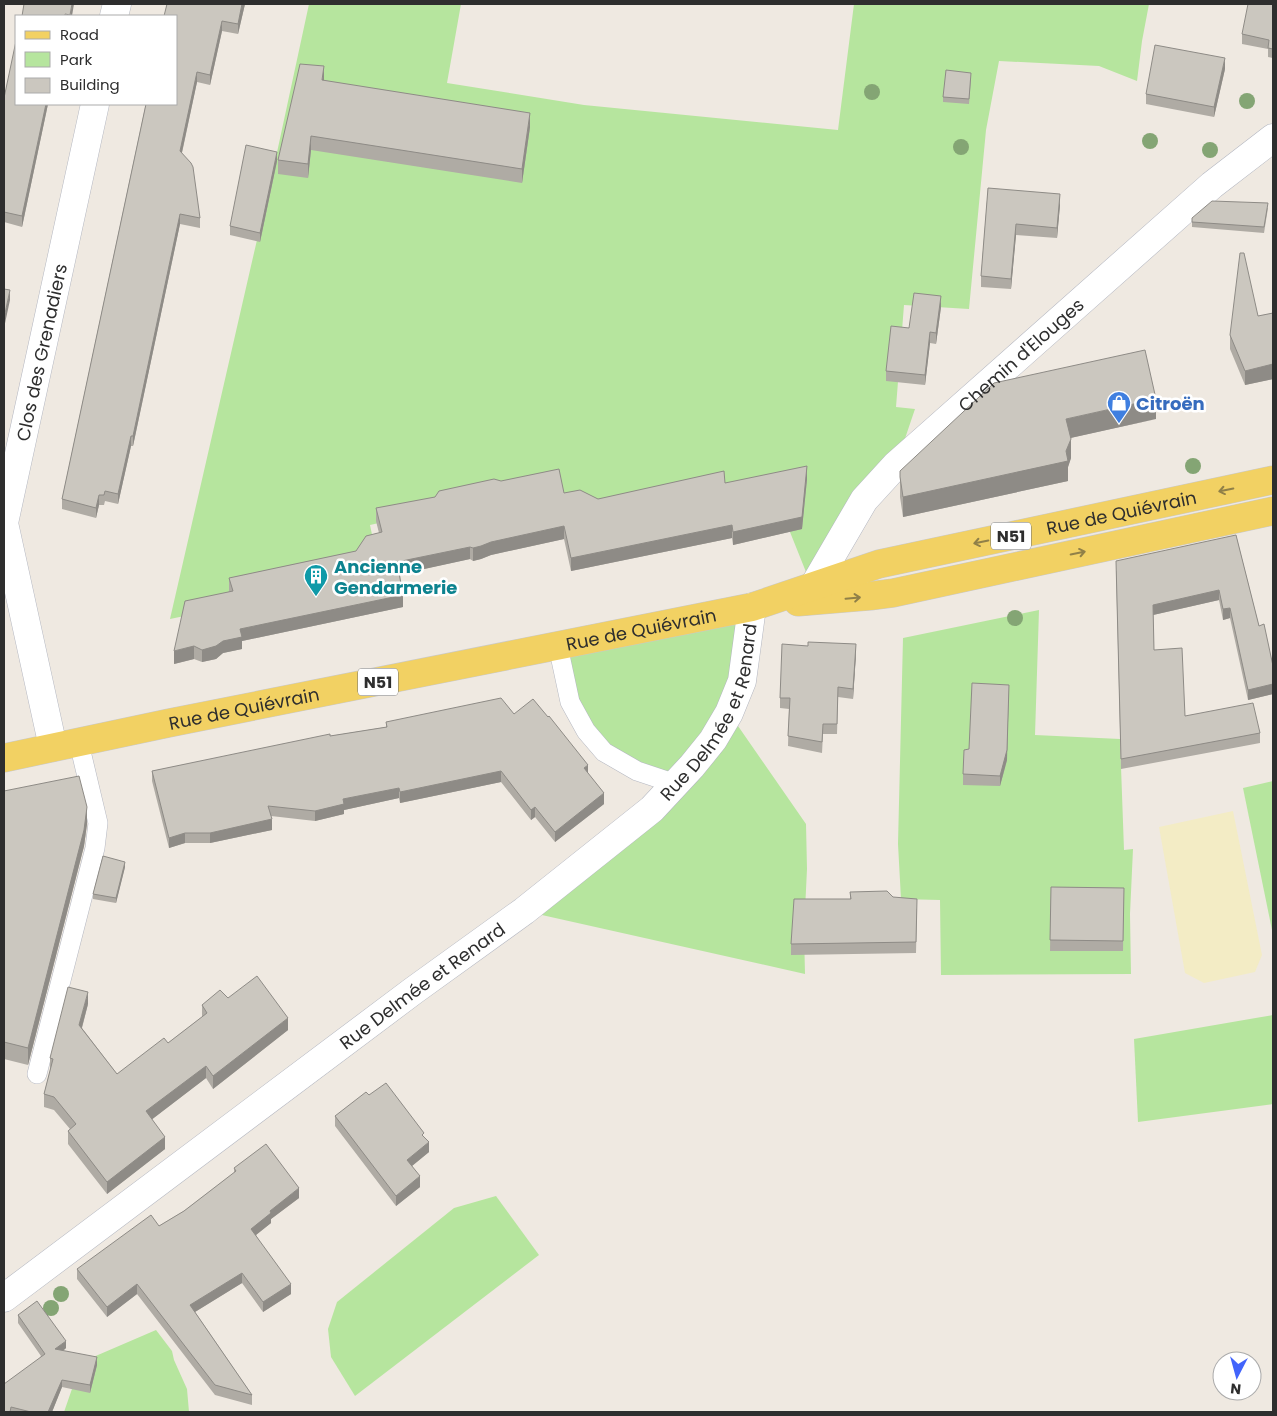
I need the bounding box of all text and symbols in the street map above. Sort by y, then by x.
legend [15,15,178,105]
text: Road [60,24,99,45]
text: Park [60,49,92,70]
text: Building [60,74,120,95]
street label: Clos des Grenadiers [10,261,73,443]
street label: Chemin d'Elouges [952,292,1089,417]
shop icon: Citroën [1106,390,1132,424]
place label: Citroën [1136,391,1205,416]
street label: Rue de Quiévrain [1044,484,1199,540]
one-way arrow [1218,486,1234,495]
road number: N51 [991,522,1031,550]
one-way arrow [974,538,990,548]
one-way arrow [1070,548,1086,557]
place label: Ancienne Gendarmerie [334,554,457,600]
building icon: Ancienne Gendarmerie [303,563,329,597]
one-way arrow [845,593,861,603]
street label: Rue de Quiévrain [564,602,719,656]
street label: Rue Delmée et Renard [654,622,762,806]
road number: N51 [358,669,398,696]
street label: Rue de Quiévrain [166,681,321,735]
street label: Rue Delmée et Renard [334,916,510,1055]
north arrow [1212,1351,1262,1401]
text: N [1229,1378,1242,1399]

